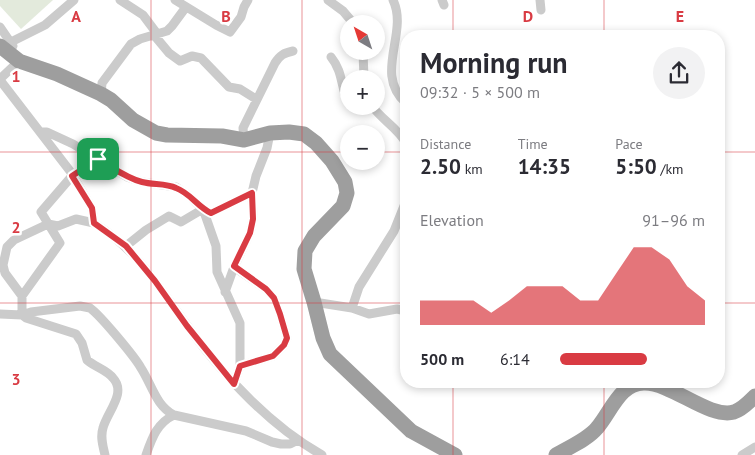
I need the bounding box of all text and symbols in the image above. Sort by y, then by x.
text: A [71,6,81,26]
text: B [221,6,231,26]
text: D [523,6,533,26]
text: E [676,6,684,26]
north arrow [340,15,385,60]
map controls [340,15,385,170]
text: Morning run [420,44,568,81]
button: share [653,47,705,99]
text: 1 [11,66,21,86]
button: + [340,70,385,115]
text: 09:32 · 5 × 500 m [420,82,540,102]
button: − [340,125,385,170]
text: Distance [420,135,471,153]
text: Time [518,135,548,153]
text: Pace [615,135,643,153]
pin [77,138,119,180]
icon: arrive [84,145,112,173]
text: 2.50 [420,153,461,180]
text: 14:35 [518,153,571,180]
text: 5:50 [615,153,657,180]
text: km [461,160,483,178]
text: /km [657,160,683,178]
text: Elevation [420,210,484,230]
text: 91–96 m [642,210,705,230]
text: 2 [11,217,21,237]
text: 500 m [420,349,464,369]
text: 6:14 [500,349,530,369]
text: 3 [11,369,21,389]

